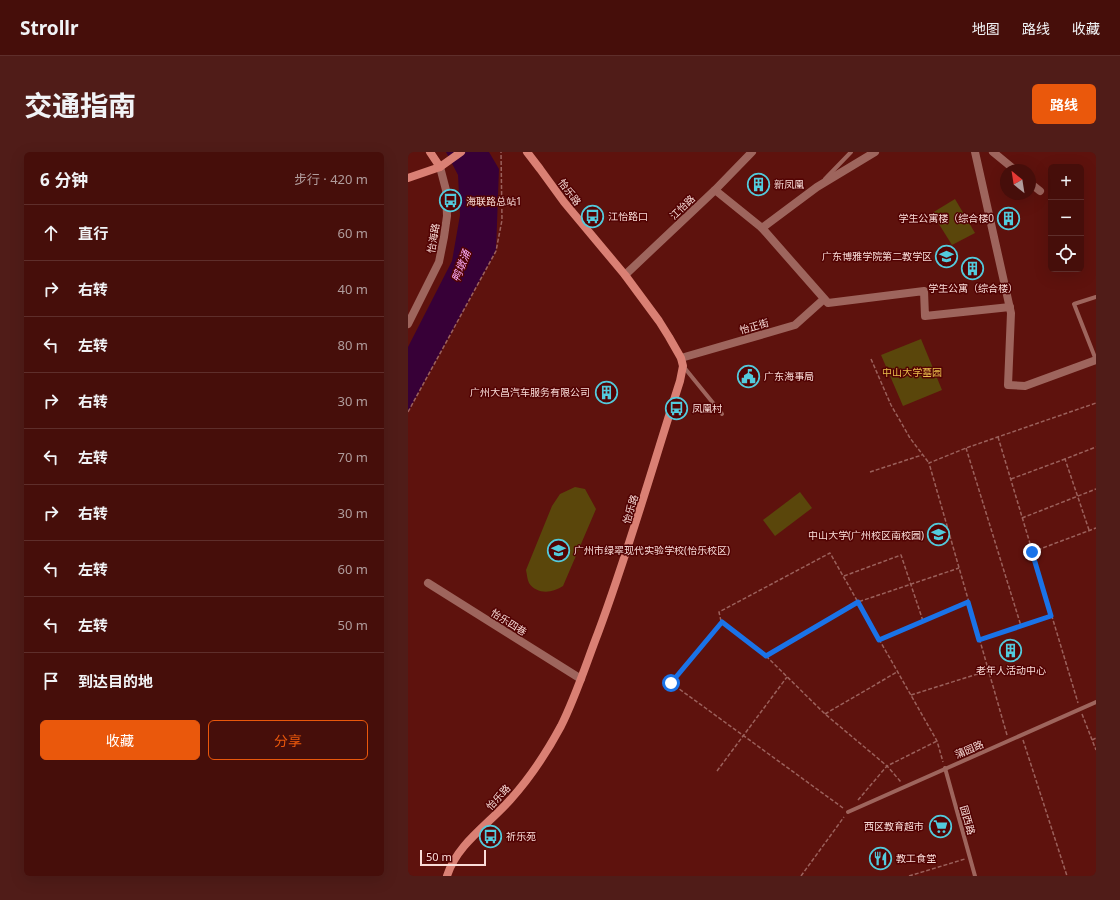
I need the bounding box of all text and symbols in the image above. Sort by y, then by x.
text: Strollr [20,15,79,41]
text: 地图 [972,19,1000,38]
text: 路线 [1022,19,1050,38]
text: 收藏 [1072,19,1100,38]
button: 路线 [1032,84,1096,124]
text: 交通指南 [24,86,136,124]
north arrow [1000,164,1036,200]
map controls [1048,164,1084,272]
button: + [1048,164,1084,200]
text: 6 分钟 [40,168,88,191]
text: 步行 · 420 m [294,170,368,188]
building icon: 新凤凰 [746,171,772,197]
street label: 怡乐路 [555,176,585,208]
place label: 新凤凰 [774,177,804,191]
bus stop icon: 海联路总站1 [438,188,464,214]
street label: 江怡路 [666,192,698,222]
place label: 海联路总站1 [466,194,522,208]
button: − [1048,200,1084,236]
bus stop icon: 江怡路口 [580,203,606,229]
building icon: 学生公寓楼（综合楼0 [996,205,1022,231]
place label: 江怡路口 [608,209,648,223]
place label: 学生公寓楼（综合楼0 [898,211,994,225]
icon: ahead [40,222,62,244]
street label: 怡海路 [424,222,442,254]
text: 直行 [78,223,108,243]
text: 60 m [338,224,368,242]
button: locate [1048,236,1084,272]
school or university icon: 广东博雅学院第二教学区 [934,243,960,269]
water label: 鸭墩涌 [448,246,474,284]
place label: 广东博雅学院第二教学区 [822,249,932,263]
building icon: 学生公寓（综合楼） [960,255,986,281]
icon: right [40,278,62,300]
text: 右转 [78,279,108,299]
text: 40 m [338,280,368,298]
place label: 学生公寓（综合楼） [928,281,1018,295]
street label: 怡正街 [738,315,770,337]
icon: left [40,334,62,356]
text: 左转 [78,335,108,355]
text: 80 m [338,336,368,354]
public building icon: 广东海事局 [736,363,762,389]
park label: 中山大学墓园 [882,365,942,379]
place label: 广东海事局 [764,369,814,383]
building icon: 广州大昌汽车服务有限公司 [593,379,619,405]
place label: 广州大昌汽车服务有限公司 [470,385,590,399]
icon: right [40,390,62,412]
text: 右转 [78,391,108,411]
text: 30 m [338,392,368,410]
bus stop icon: 凤凰村 [664,395,690,421]
place label: 凤凰村 [692,401,722,415]
icon: left [40,446,62,468]
text: 左转 [78,447,108,467]
text: 70 m [338,448,368,466]
street label: 怡乐路 [619,493,641,525]
icon: right [40,502,62,524]
text: 右转 [78,503,108,523]
text: 30 m [338,504,368,522]
school or university icon: 中山大学(广州校区南校园) [926,522,952,548]
place label: 中山大学(广州校区南校园) [808,528,924,542]
school or university icon: 广州市绿翠现代实验学校(怡乐校区) [546,537,572,563]
place label: 广州市绿翠现代实验学校(怡乐校区) [574,543,730,557]
route end [1023,543,1041,561]
icon: left [40,558,62,580]
text: 左转 [78,559,108,579]
text: 60 m [338,560,368,578]
street label: 怡乐四巷 [488,605,530,639]
icon: left [40,614,62,636]
text: 左转 [78,615,108,635]
text: 50 m [338,616,368,634]
building icon: 老年人活动中心 [998,637,1024,663]
place label: 老年人活动中心 [976,663,1046,677]
icon: arrive [40,670,62,692]
text: 到达目的地 [78,671,153,691]
route start [662,674,680,692]
button: 收藏 [40,720,200,760]
button: 分享 [208,720,368,760]
street label: 蒲园路 [952,737,986,761]
street label: 怡乐路 [483,781,513,813]
street label: 园西路 [957,804,979,836]
supermarket icon: 西区教育超市 [927,813,953,839]
place label: 西区教育超市 [864,819,924,833]
bus stop icon: 祈乐苑 [477,823,503,849]
place label: 祈乐苑 [506,829,536,843]
restaurant icon: 教工食堂 [867,845,893,871]
scale bar [420,848,486,867]
text: 50 m [426,849,452,864]
place label: 教工食堂 [896,851,936,865]

